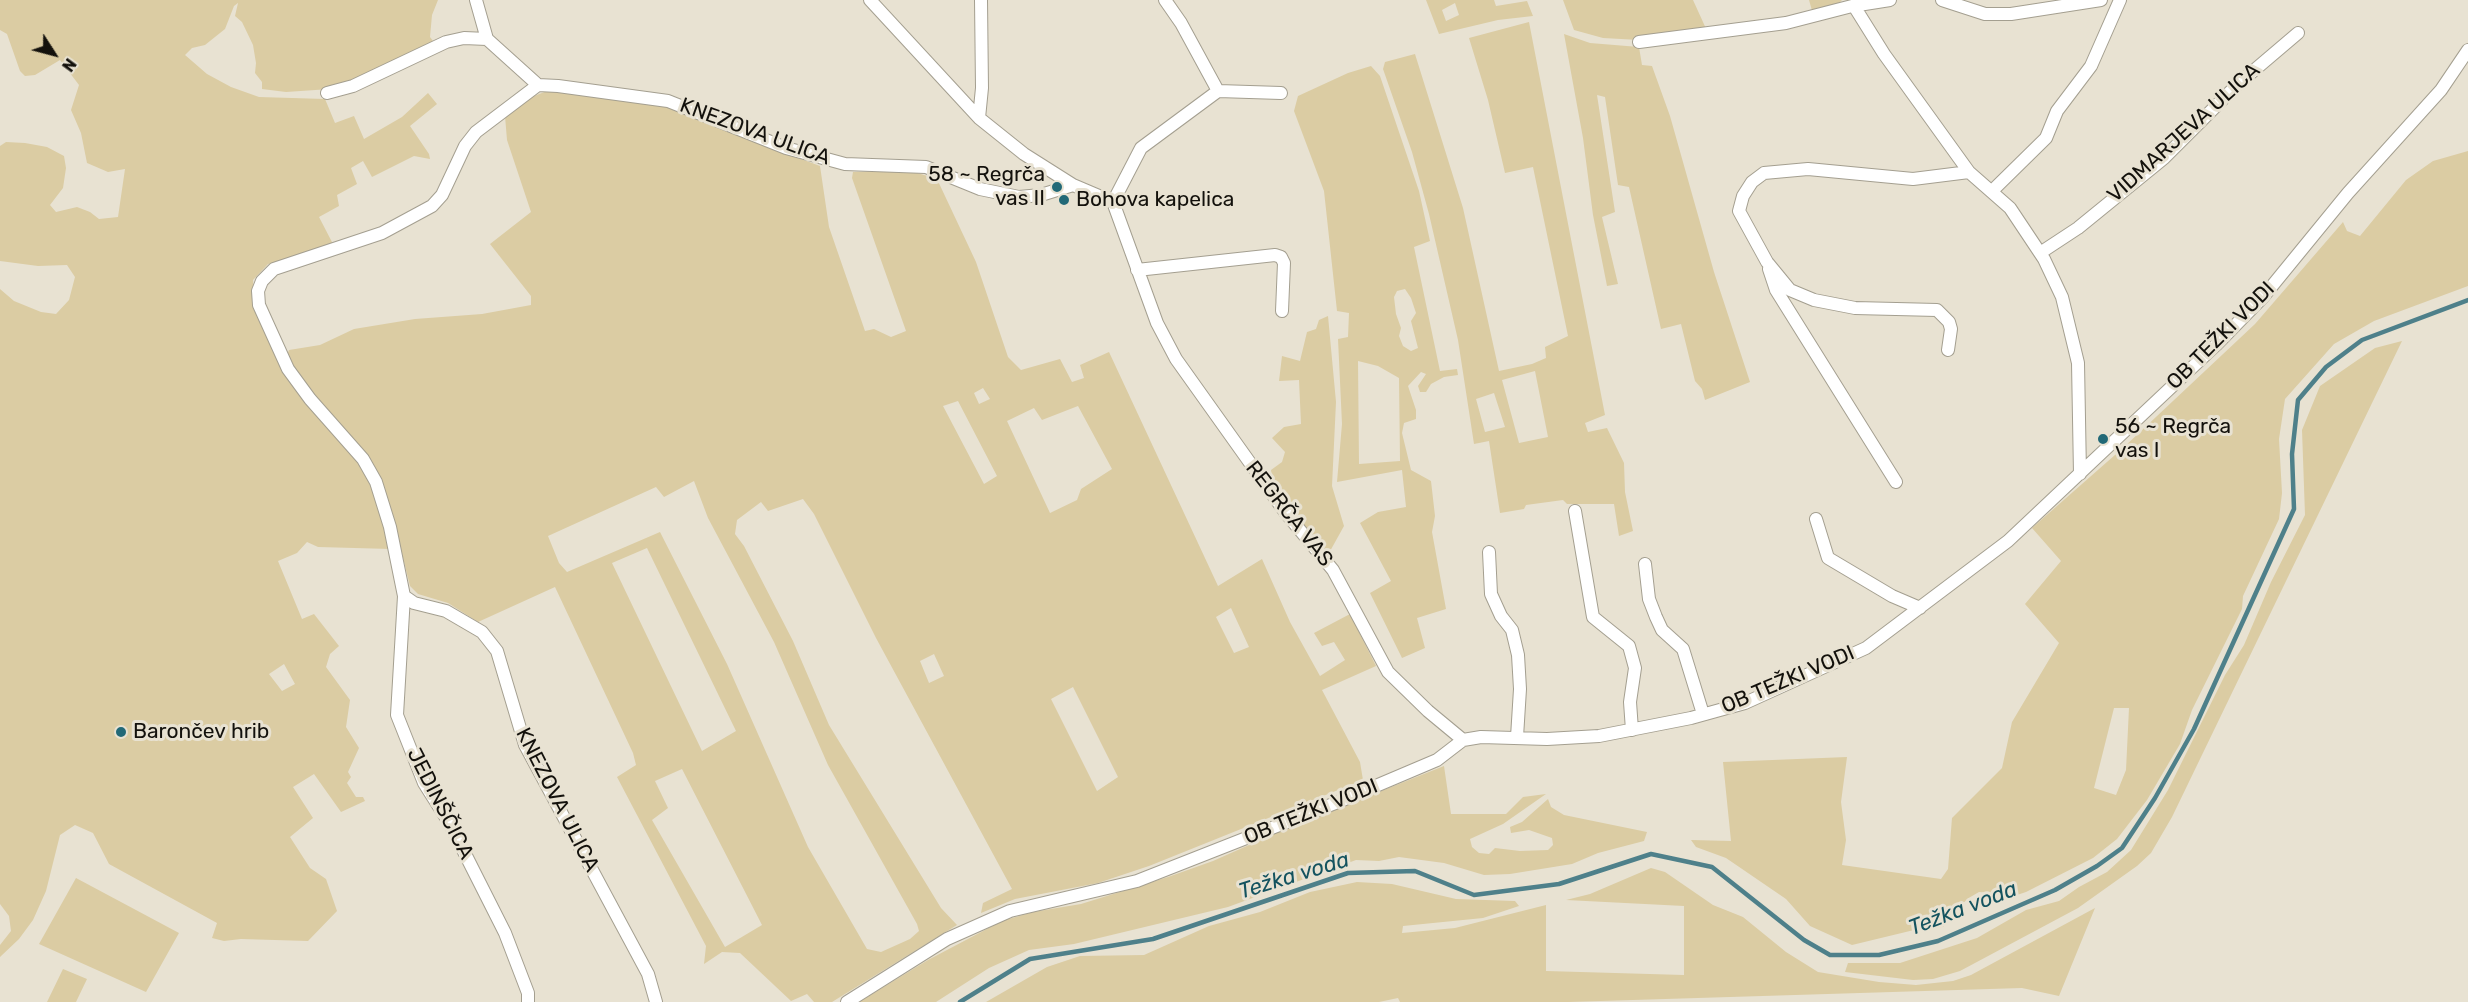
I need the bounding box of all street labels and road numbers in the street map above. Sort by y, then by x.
street label: VIDMARJEVA ULICA [2103,58,2265,208]
street label: KNEZOVA ULICA [676,93,834,171]
street label: OB TEŽKI VODI [2162,277,2280,395]
street label: REGRČA VAS [1240,456,1338,572]
street label: OB TEŽKI VODI [1718,641,1858,719]
street label: KNEZOVA ULICA [510,724,604,876]
street label: JEDINŠČICA [401,744,479,864]
street label: OB TEŽKI VODI [1240,774,1382,850]

